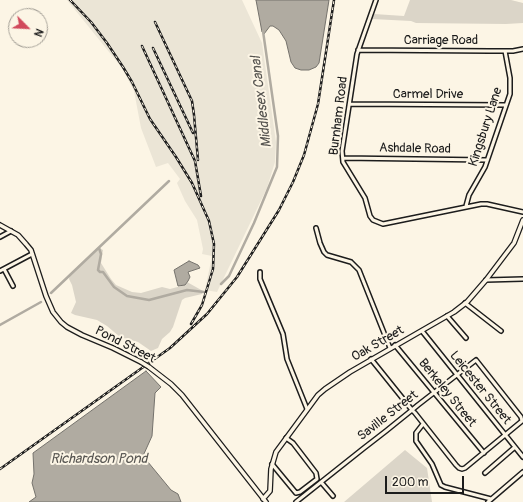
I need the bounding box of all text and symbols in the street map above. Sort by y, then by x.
north arrow [8,8,48,48]
text: N [31,27,46,39]
street label: Carriage Road [404,33,478,49]
water label: Middlesex Canal [248,55,276,149]
street label: Burnham Road [326,76,352,156]
street label: Kingsbury Lane [466,85,506,169]
street label: Carmel Drive [393,87,463,103]
street label: Ashdale Road [379,141,451,157]
street label: Pond Street [92,323,158,367]
street label: Oak Street [349,323,407,365]
street label: Leicester Street [446,348,514,428]
street label: Berkeley Street [415,356,479,430]
street label: Saville Street [355,388,421,444]
water label: Richardson Pond [51,451,147,467]
scale bar [387,468,466,494]
text: 200 m [392,475,428,490]

